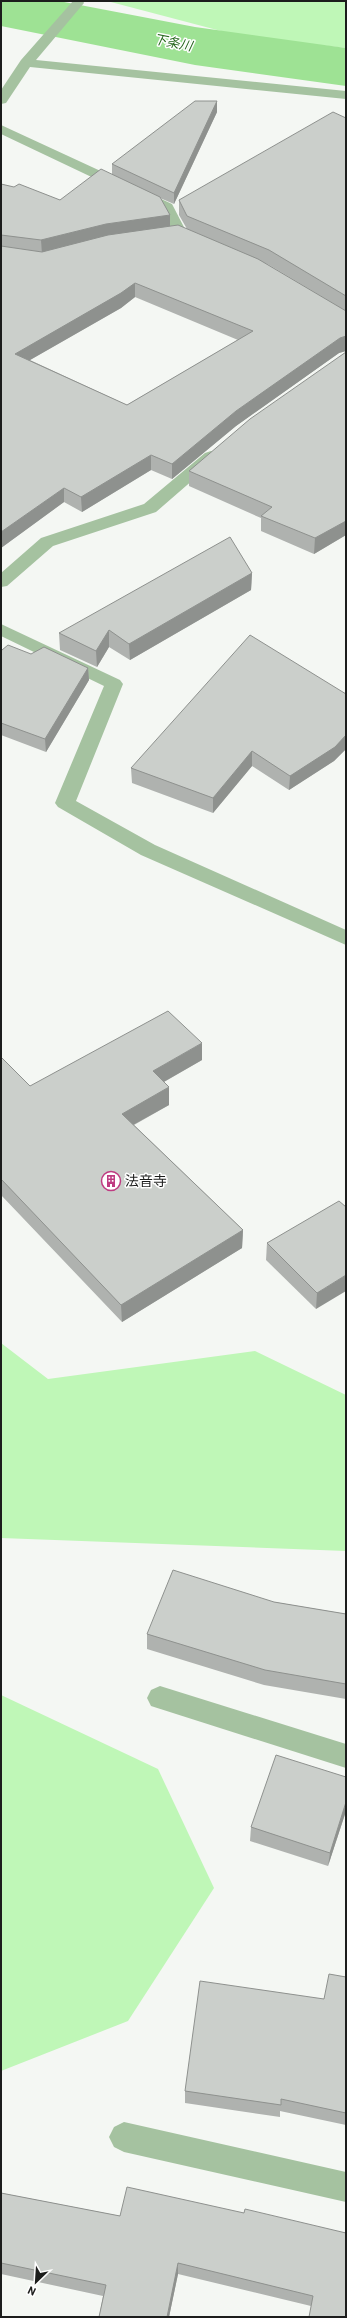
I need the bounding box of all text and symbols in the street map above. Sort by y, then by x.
water label: 下条川 [152,30,196,54]
building icon: 法音寺 [100,1170,122,1192]
place label: 法音寺 [125,1172,167,1189]
north arrow [16,2262,56,2302]
text: N [25,2284,38,2299]

